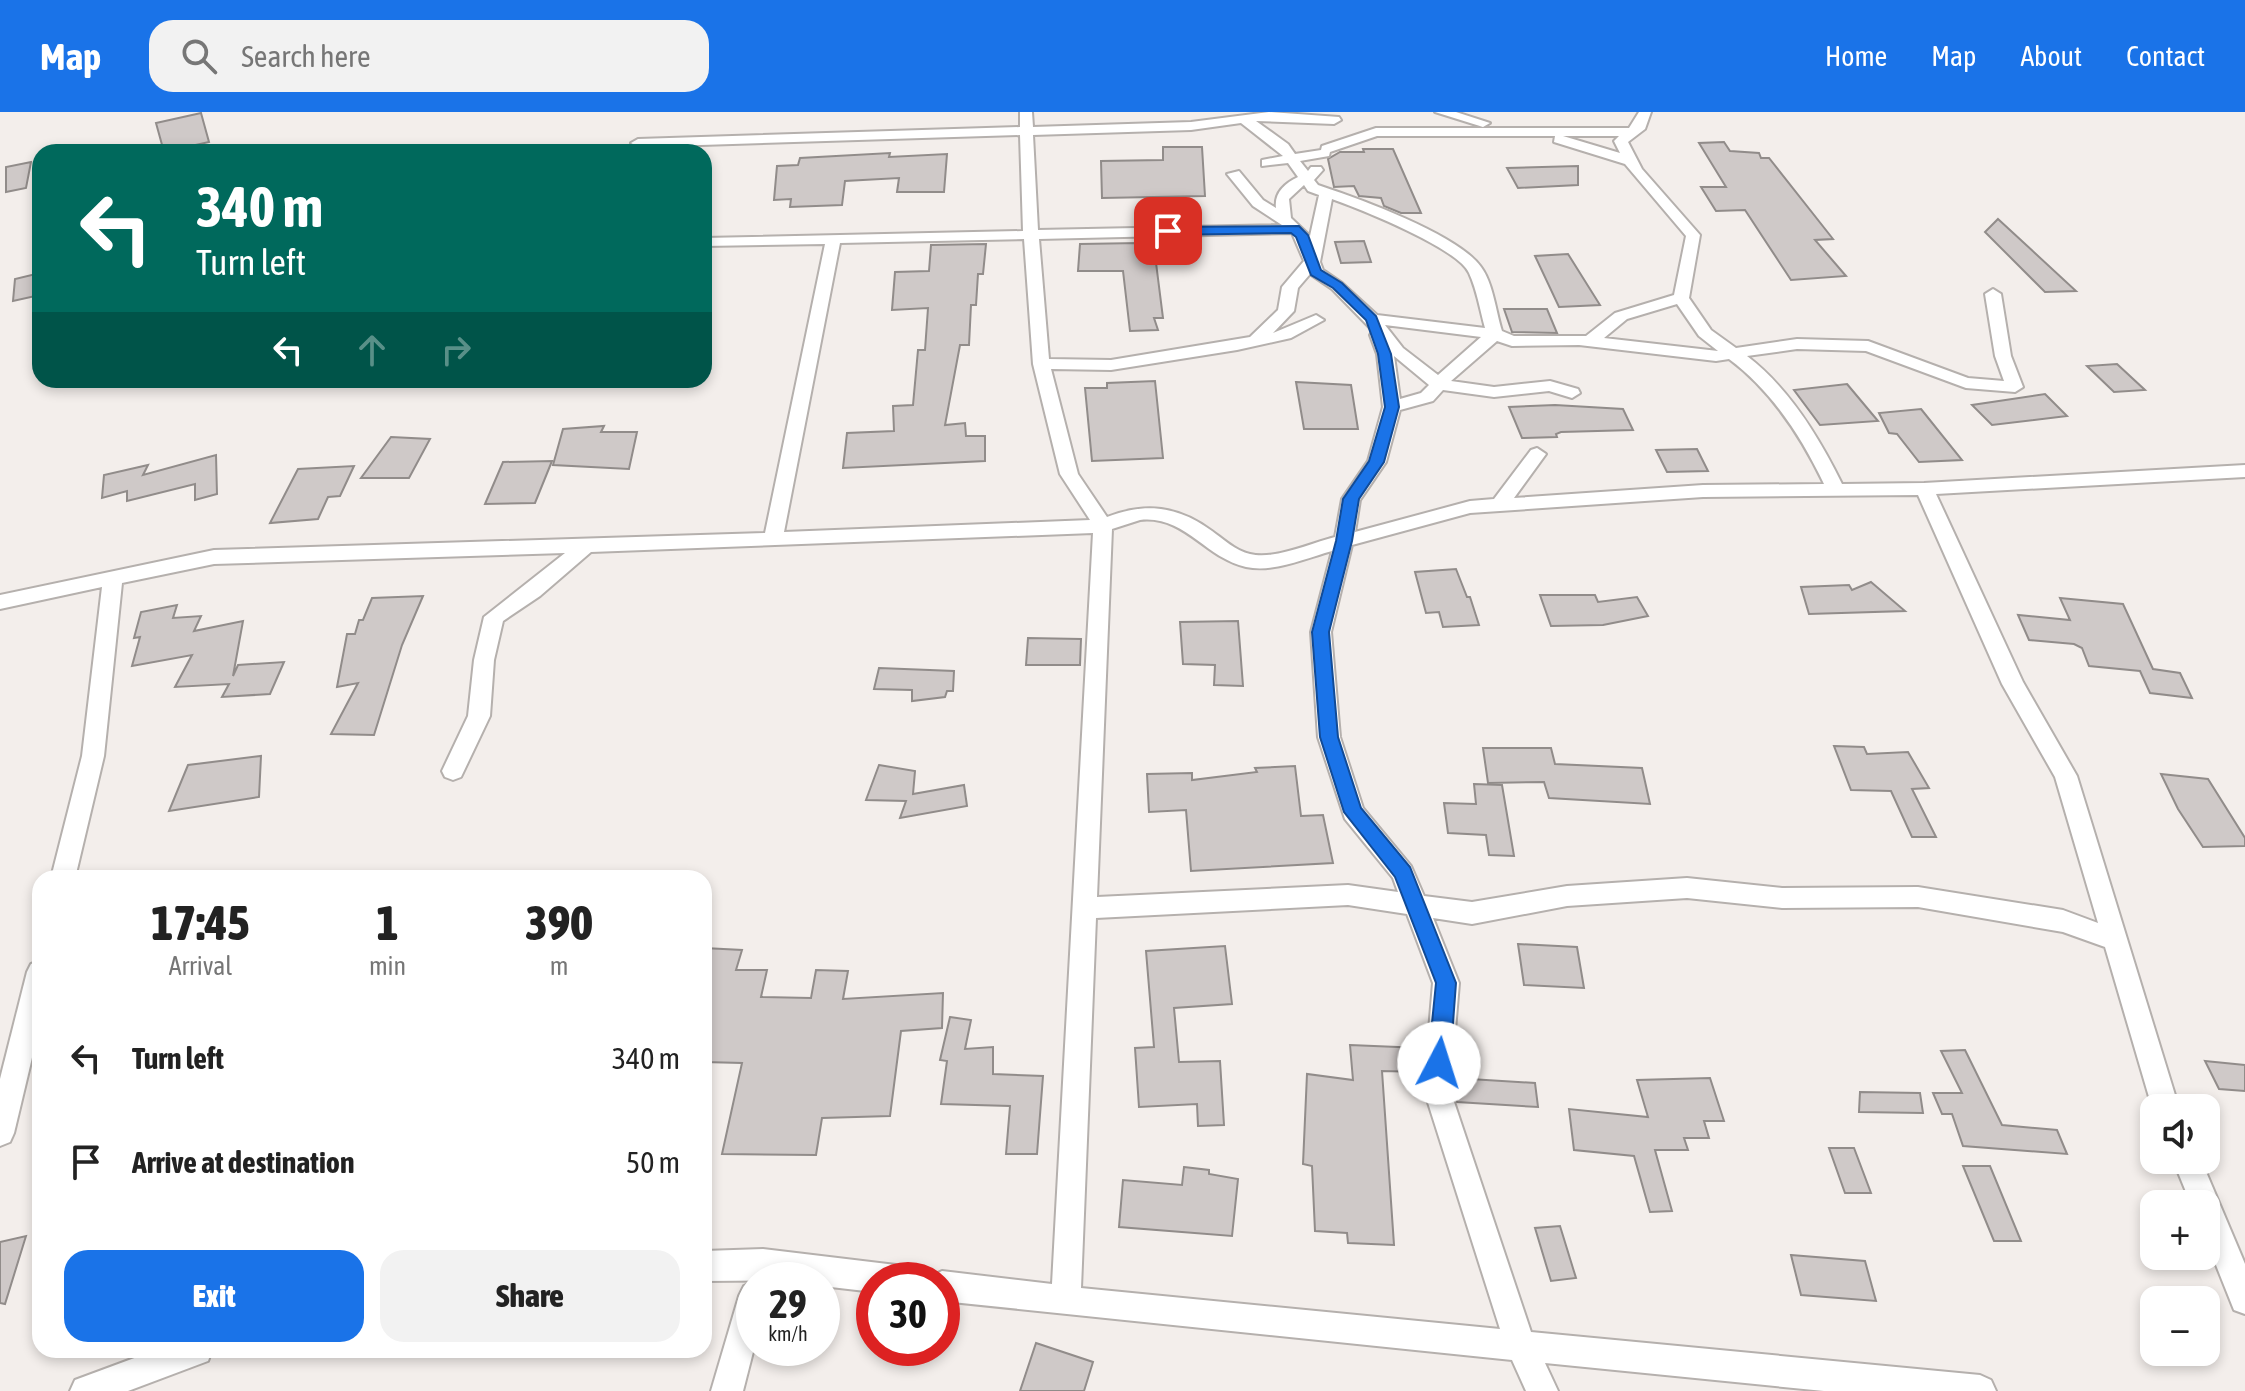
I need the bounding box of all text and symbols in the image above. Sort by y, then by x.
search box [149,20,709,92]
icon: search [177,34,221,78]
text: Map [40,35,101,78]
text: Search here [241,39,371,73]
text: Home [1825,40,1887,72]
text: Map [1931,40,1976,72]
text: About [2020,40,2082,72]
text: Contact [2126,40,2205,72]
text: 340 m [196,175,323,239]
icon: left [64,176,168,280]
pin [1134,197,1202,265]
icon: arrive [1146,209,1190,253]
text: Turn left [196,241,306,283]
icon: left [266,328,310,372]
icon: ahead [350,328,394,372]
icon: right [434,328,478,372]
text: 17:45 [151,895,250,950]
text: 1 [376,895,399,950]
text: 390 [525,895,593,950]
text: Arrival [169,951,232,981]
text: min [369,951,406,981]
text: m [550,951,568,981]
position arrow [1397,1021,1481,1105]
icon: left [64,1036,108,1080]
text: Turn left [132,1041,224,1075]
text: 340 m [612,1041,680,1075]
map controls [2140,1094,2220,1366]
button: sound [2140,1094,2220,1174]
icon: arrive [64,1140,108,1184]
text: Arrive at destination [132,1145,354,1179]
text: 50 m [626,1145,680,1179]
button: + [2140,1190,2220,1270]
button: Exit [64,1250,364,1342]
button: Share [380,1250,680,1342]
speed limit sign: 30 [856,1262,960,1366]
text: 29 [769,1281,807,1326]
button: − [2140,1286,2220,1366]
text: km/h [768,1322,808,1345]

